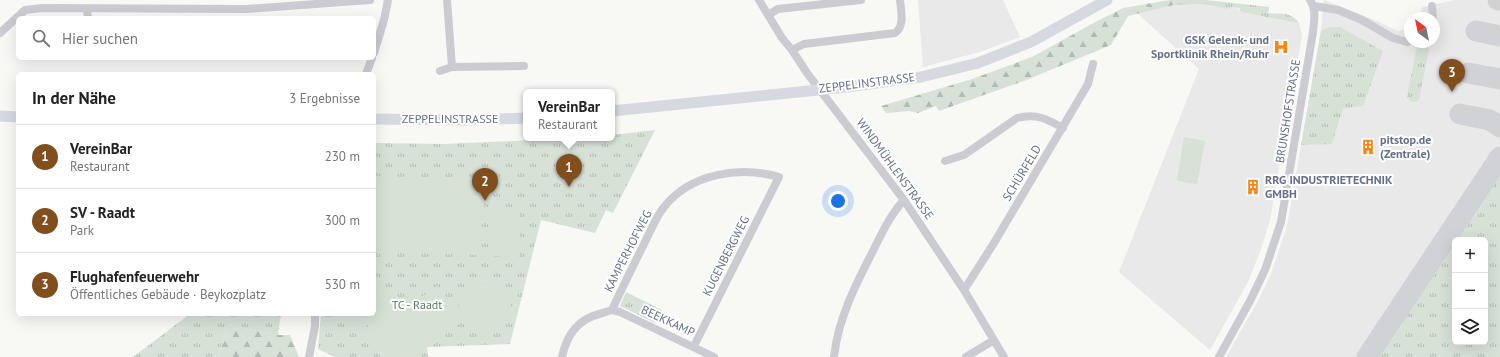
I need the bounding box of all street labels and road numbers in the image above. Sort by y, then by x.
street label: BRUNSHOFSTRASSE [1272,58,1303,164]
street label: ZEPPELINSTRASSE [818,69,916,96]
street label: ZEPPELINSTRASSE [402,111,498,126]
street label: WINDMÜHLENSTRASSE [854,115,937,222]
street label: SCHÜRFELD [999,142,1044,204]
street label: KAMPERHOFWEG [600,207,655,294]
street label: KUGENBERGWEG [699,213,752,298]
street label: BEEKKAMP [639,302,698,340]

